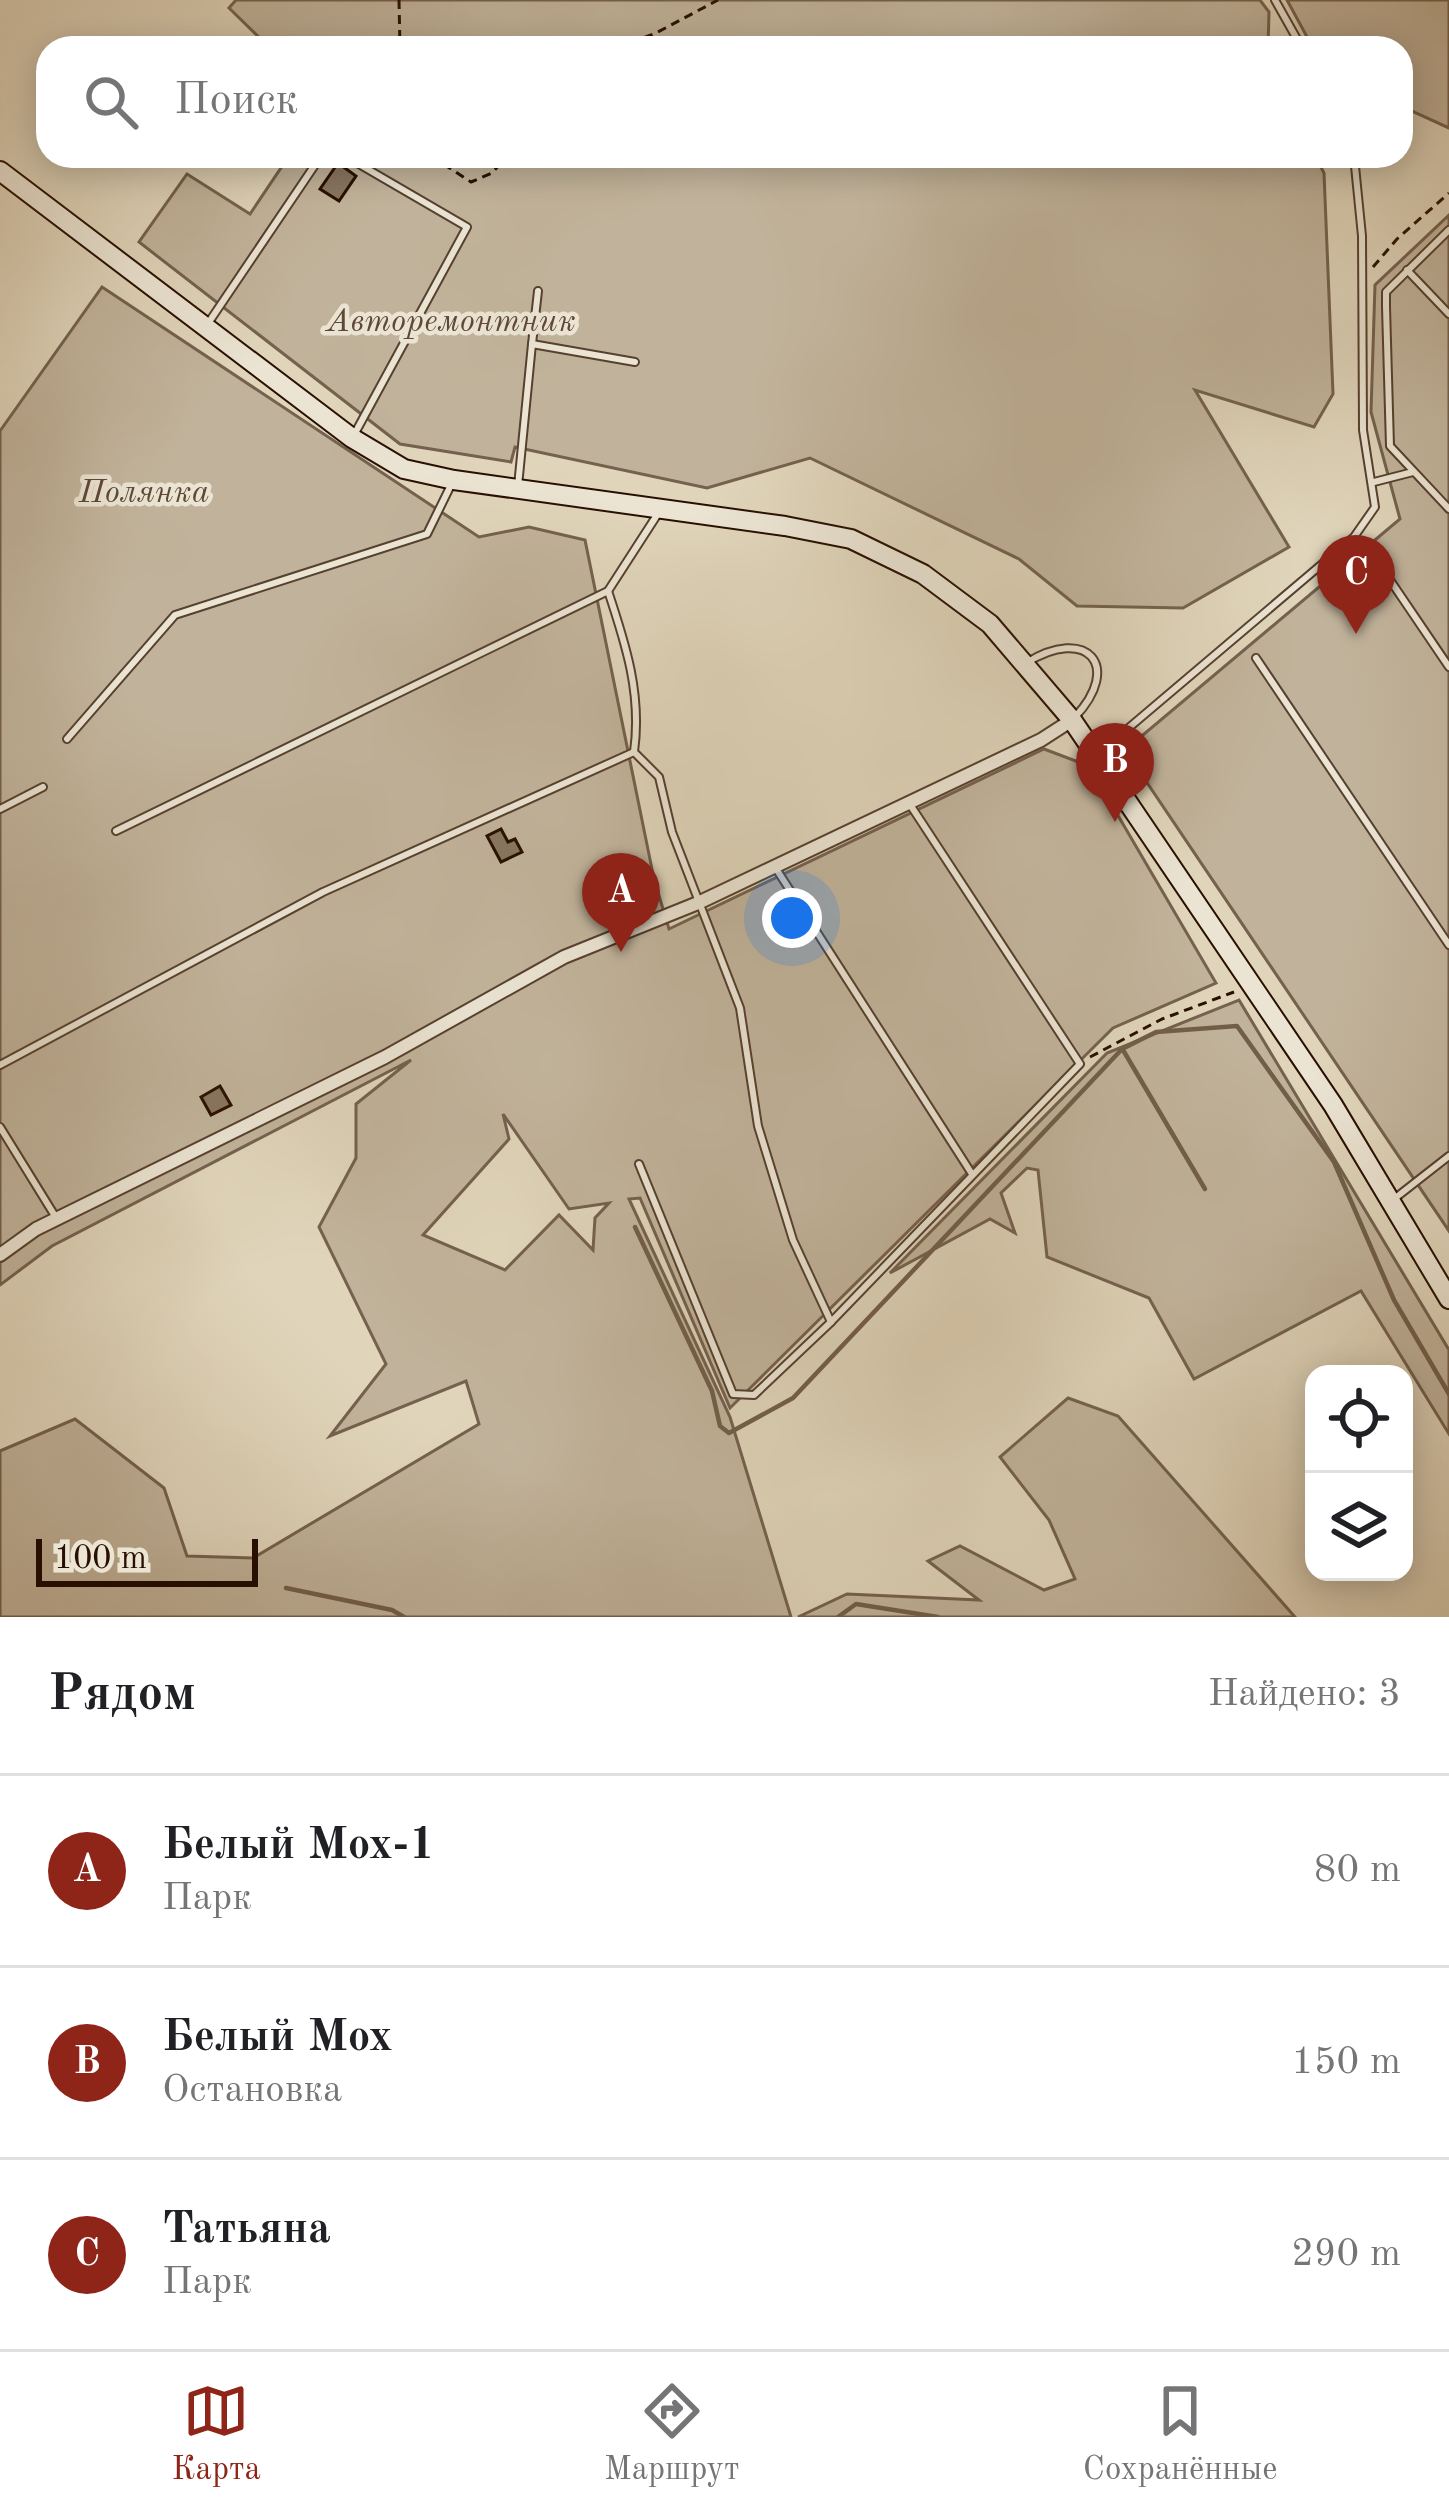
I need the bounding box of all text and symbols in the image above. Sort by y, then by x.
search box [36,36,1413,168]
icon: search [78,69,144,135]
text: Поиск [174,79,298,124]
park label: Авторемонтник [324,306,576,339]
park label: Полянка [78,477,209,510]
pin: C [1317,535,1395,634]
pin: B [1076,723,1154,822]
pin: A [582,853,660,952]
your location [762,888,822,948]
map controls [1305,1365,1413,1581]
button: locate [1305,1365,1413,1473]
button: layers [1305,1473,1413,1581]
scale bar [36,1533,258,1586]
text: 100 m [54,1543,147,1576]
text: Рядом [48,1670,196,1721]
text: Найдено: 3 [1208,1675,1401,1714]
text: Белый Мох-1 [162,1824,435,1869]
text: A [72,1851,102,1890]
text: 80 m [1314,1851,1401,1890]
text: Парк [162,1879,252,1918]
text: Белый Мох [162,2016,392,2061]
text: B [73,2043,101,2082]
text: 150 m [1291,2043,1401,2082]
text: Остановка [162,2071,342,2110]
text: Татьяна [162,2208,331,2253]
text: C [74,2235,100,2274]
text: 290 m [1291,2235,1401,2274]
text: Парк [162,2263,252,2302]
tab: Карта [172,2378,261,2491]
tab: Маршрут [604,2378,740,2491]
tab: Сохранённые [1083,2378,1277,2491]

